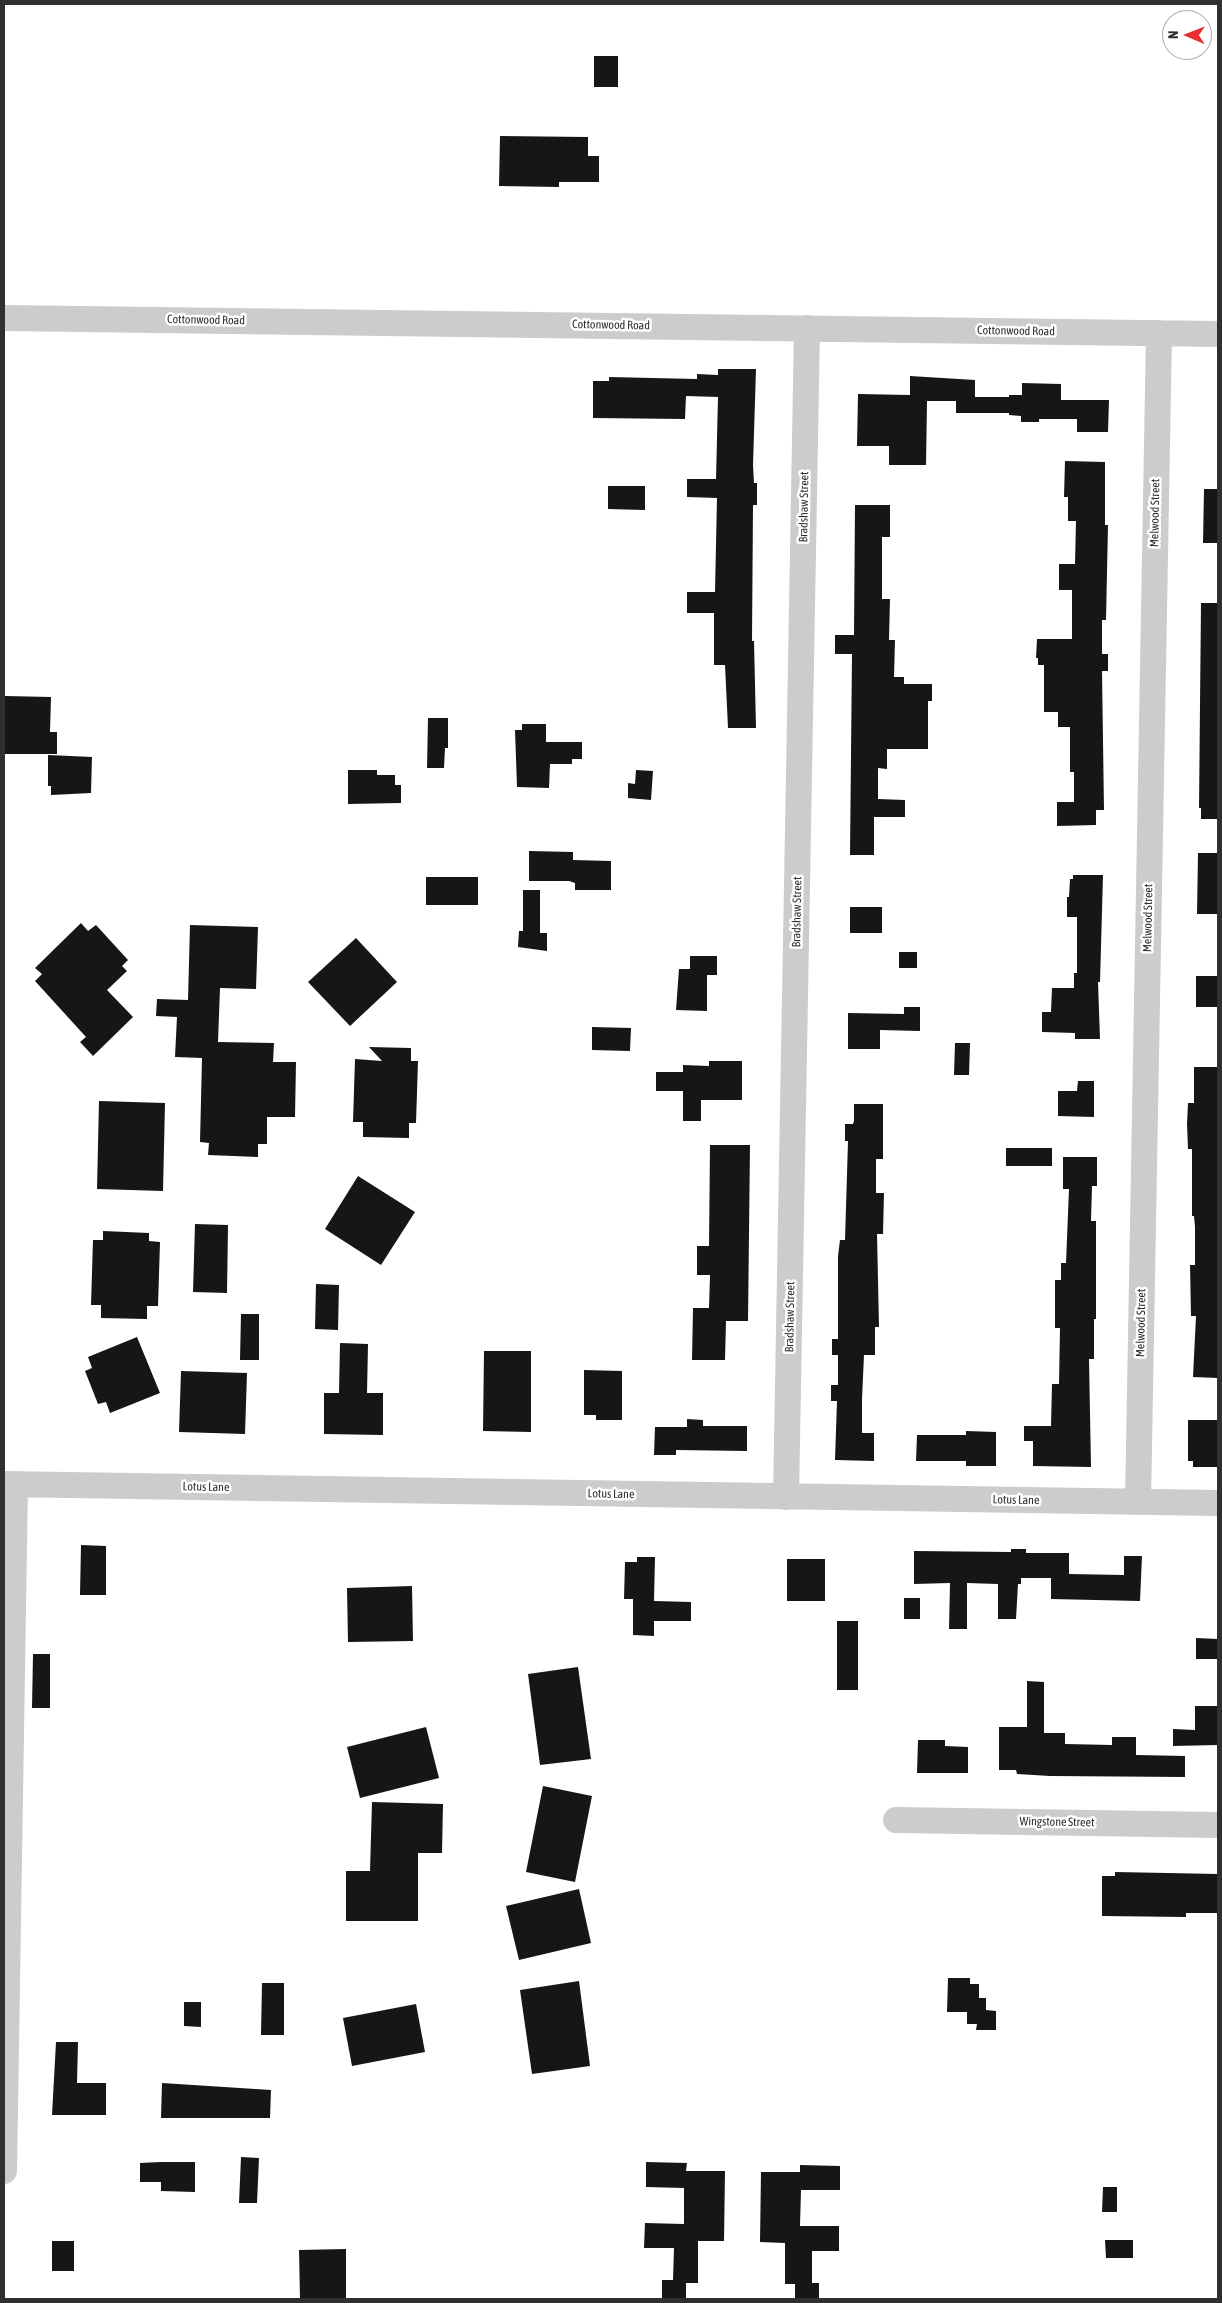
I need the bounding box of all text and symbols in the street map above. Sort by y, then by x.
north arrow [1162,10,1212,60]
text: N [1165,30,1181,39]
street label: Cottonwood Road [167,312,245,328]
street label: Cottonwood Road [572,317,650,333]
street label: Cottonwood Road [977,323,1055,339]
street label: Bradshaw Street [796,471,812,543]
street label: Melwood Street [1147,479,1163,547]
street label: Bradshaw Street [789,876,805,948]
street label: Melwood Street [1140,884,1156,952]
street label: Bradshaw Street [782,1281,798,1353]
street label: Melwood Street [1133,1289,1149,1357]
street label: Lotus Lane [182,1479,230,1495]
street label: Lotus Lane [587,1486,635,1502]
street label: Lotus Lane [992,1492,1040,1508]
street label: Wingstone Street [1019,1814,1095,1830]

